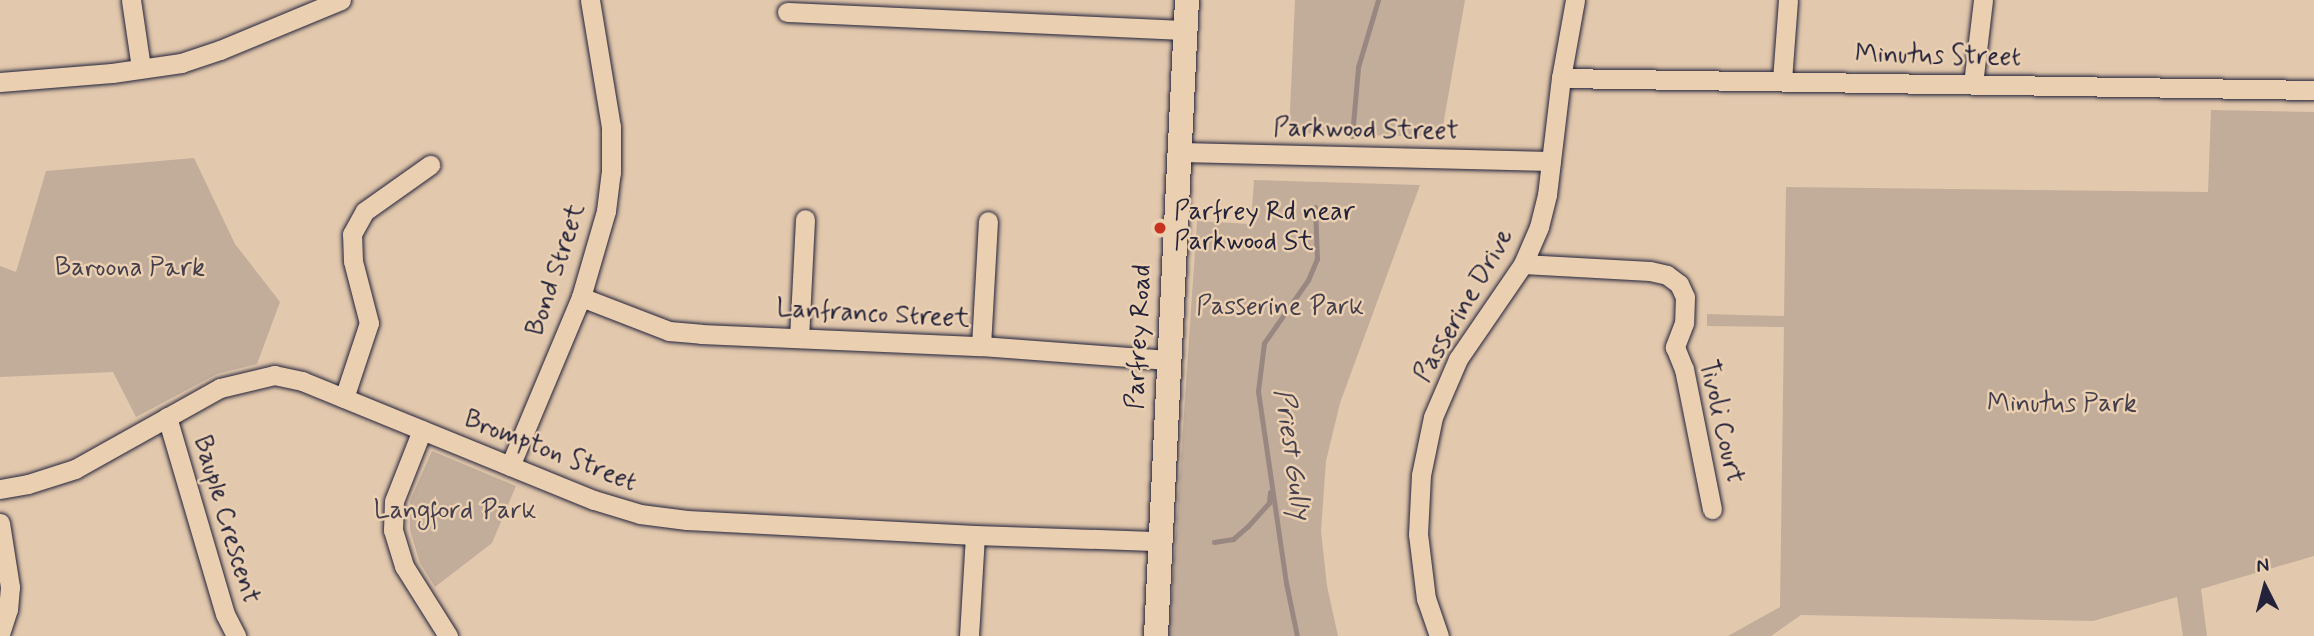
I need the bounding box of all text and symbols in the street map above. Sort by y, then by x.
street label: Minutus Street [1852,40,2024,74]
street label: Parkwood Street [1274,114,1458,148]
place label: Parfrey Rd near Parkwood St [1174,197,1350,258]
street label: Bond Street [521,200,593,340]
marker: Parfrey Rd near Parkwood St [1152,220,1168,236]
street label: Passerine Drive [1409,225,1521,387]
park label: Baroona Park [57,253,203,285]
street label: Parfrey Road [1121,264,1159,410]
park label: Passerine Park [1198,292,1362,324]
street label: Lanfranco Street [776,294,970,336]
street label: Tivoli Court [1691,357,1749,487]
water label: Priest Gully [1265,387,1317,521]
park label: Minutus Park [1988,389,2136,421]
street label: Brompton Street [457,404,643,500]
street label: Bauple Crescent [185,432,265,608]
park label: Langford Park [376,496,534,528]
north arrow [2230,552,2300,622]
text: N [2255,553,2270,579]

